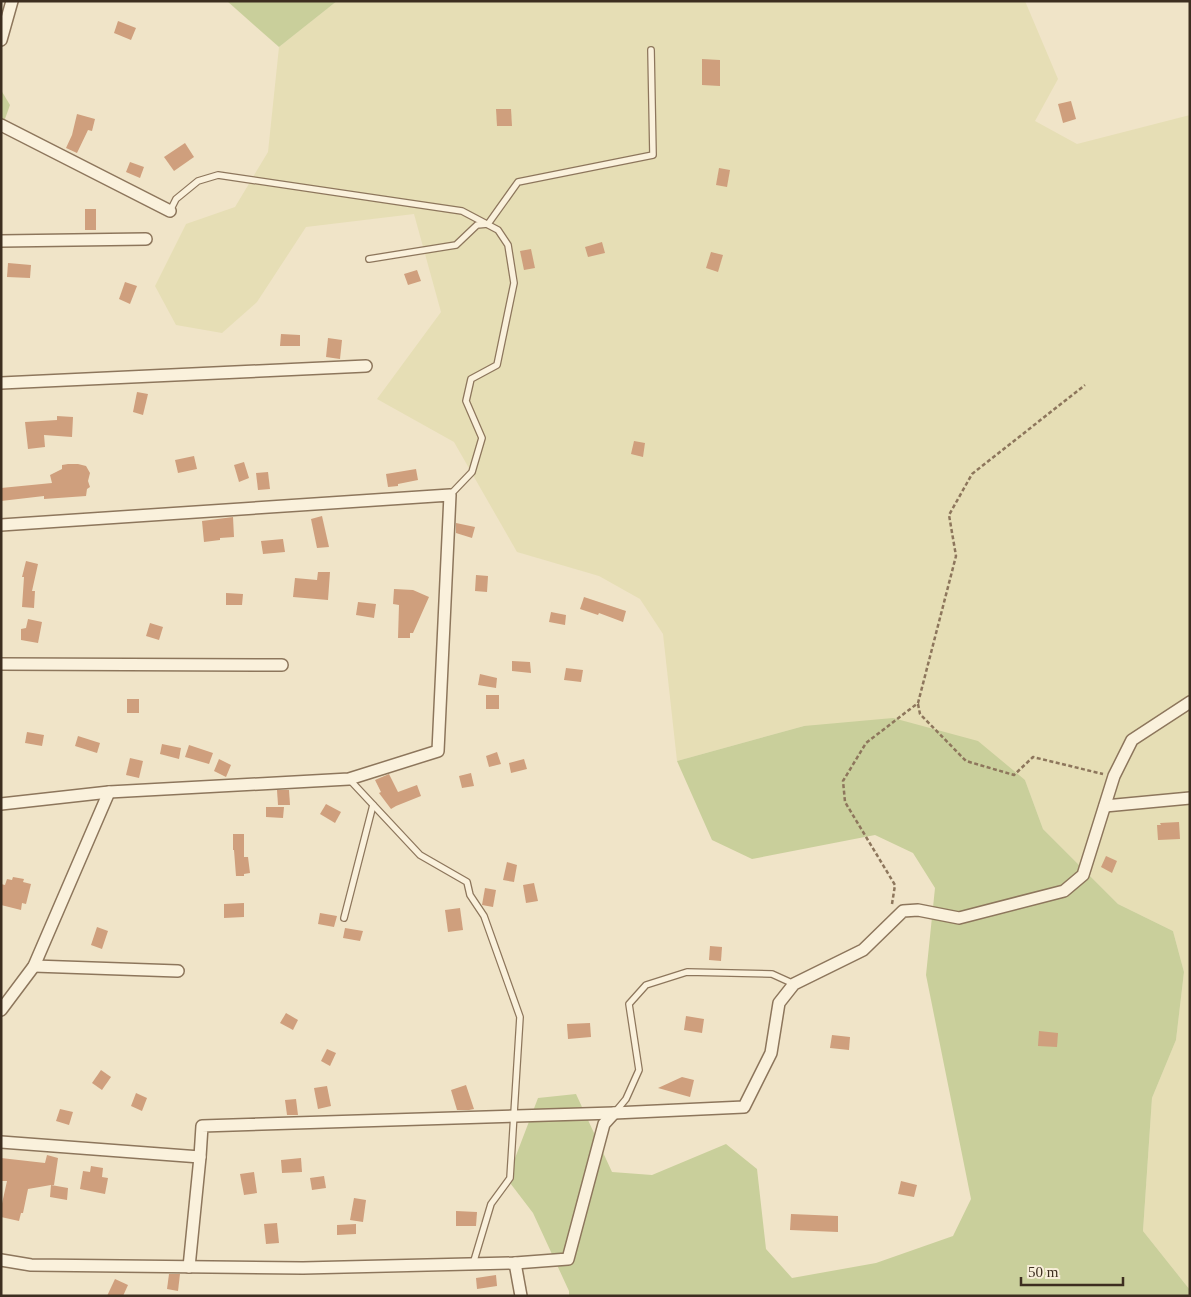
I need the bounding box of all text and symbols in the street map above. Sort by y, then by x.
scale bar [1021,1254,1124,1286]
text: 50 m [1028,1264,1059,1280]

